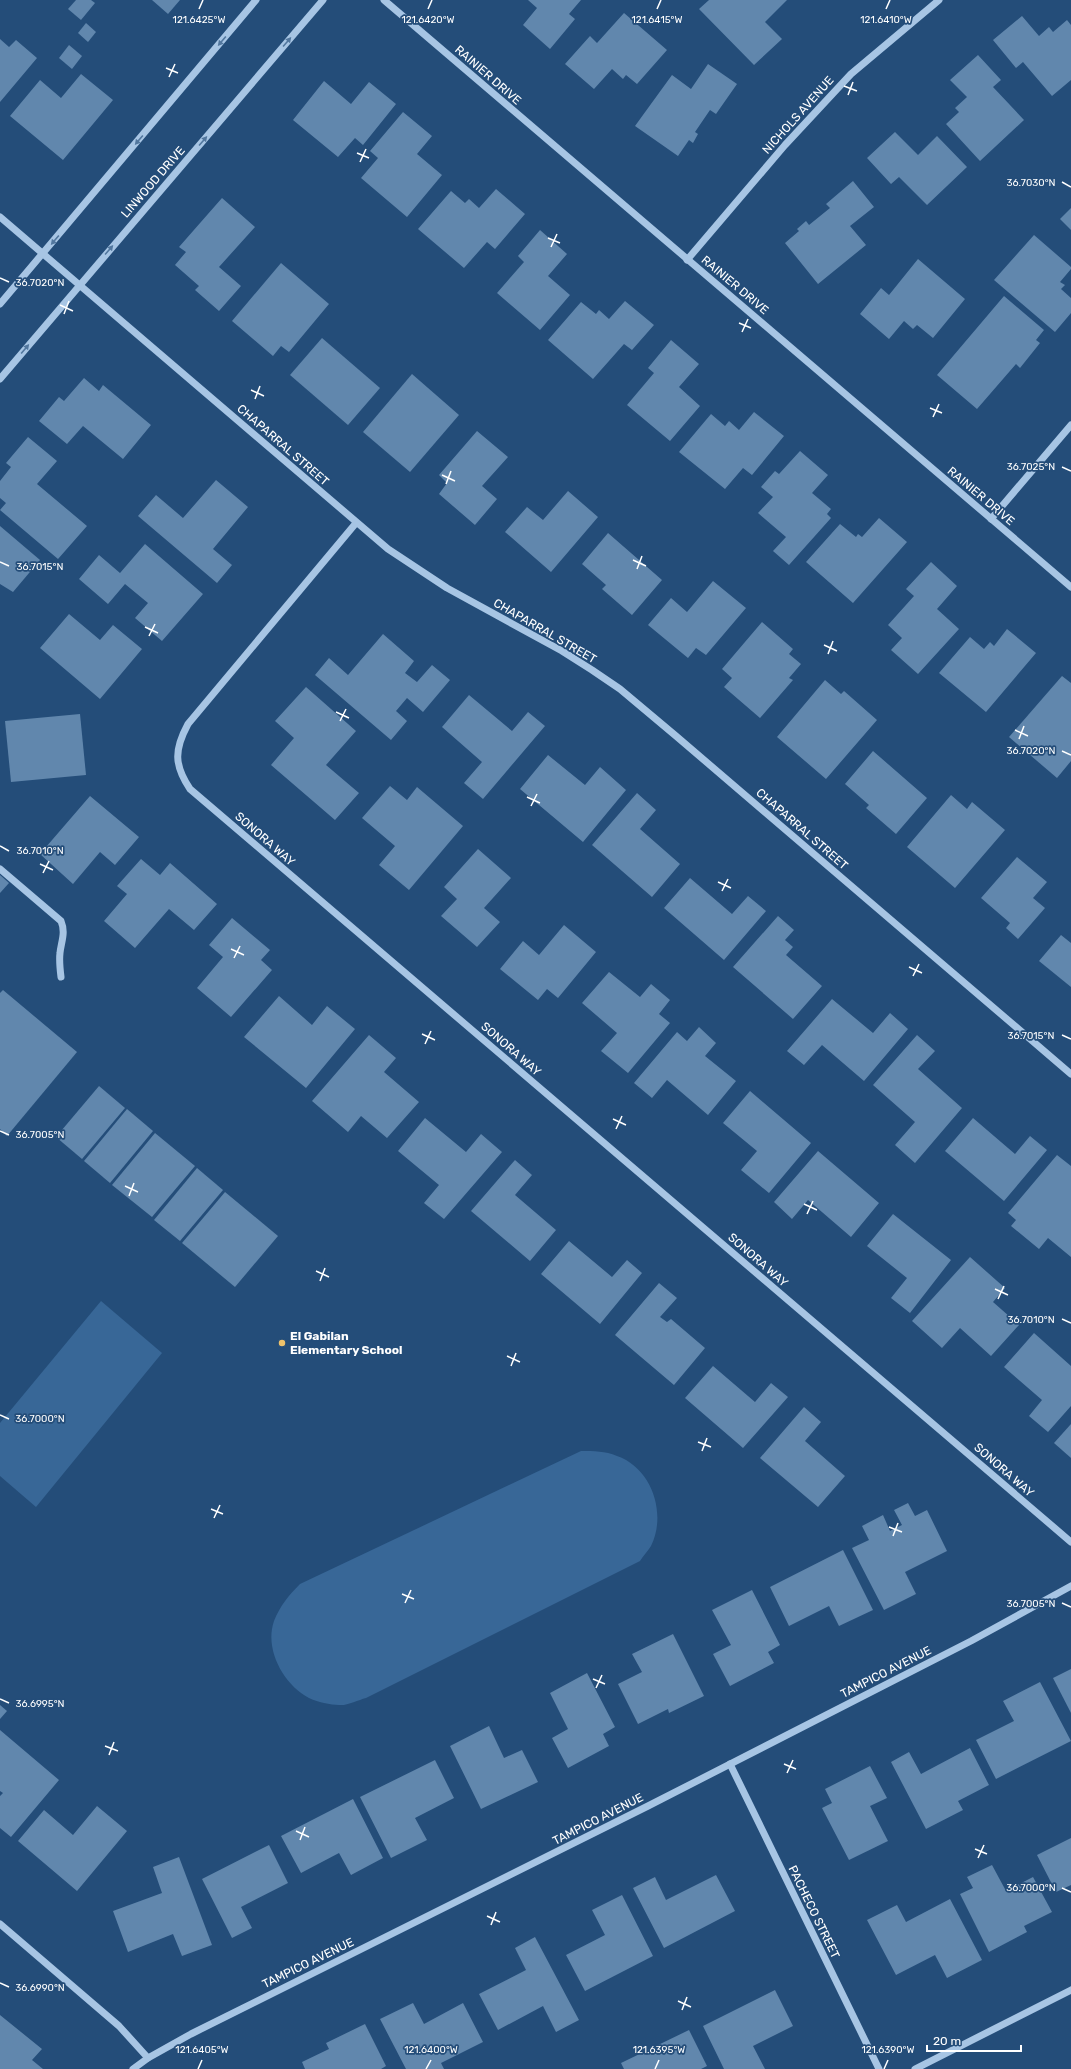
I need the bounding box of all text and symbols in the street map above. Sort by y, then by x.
text: 121.6425°W [173,14,225,26]
text: 121.6420°W [401,14,455,26]
text: 121.6415°W [632,14,683,26]
text: 121.6410°W [860,14,912,26]
one-way arrow [218,35,227,46]
one-way arrow [283,37,292,47]
street label: RAINIER DRIVE [452,42,524,108]
street label: NICHOLS AVENUE [759,73,837,157]
one-way arrow [134,135,143,145]
one-way arrow [198,135,207,146]
street label: LINWOOD DRIVE [118,143,188,221]
text: 36.7030°N [1007,177,1056,189]
one-way arrow [50,234,59,245]
one-way arrow [104,245,113,255]
street label: RAINIER DRIVE [699,253,771,317]
text: 36.7020°N [16,277,64,289]
one-way arrow [21,344,29,355]
street label: CHAPARRAL STREET [234,401,332,489]
text: 36.7025°N [1007,461,1055,473]
street label: RAINIER DRIVE [945,464,1017,528]
text: 36.7015°N [17,561,63,573]
street label: CHAPARRAL STREET [491,596,599,666]
text: 36.7020°N [1007,745,1055,757]
street label: CHAPARRAL STREET [753,785,851,873]
street label: SONORA WAY [232,809,298,869]
text: 36.7010°N [16,845,64,857]
street label: SONORA WAY [478,1019,544,1079]
text: 36.7015°N [1008,1030,1054,1042]
text: 36.7005°N [16,1129,64,1141]
street label: SONORA WAY [725,1230,791,1290]
text: 36.7010°N [1007,1314,1055,1326]
place label: El Gabilan Elementary School [290,1329,402,1357]
marker: El Gabilan Elementary School [277,1338,287,1348]
text: 36.7000°N [15,1413,65,1425]
street label: SONORA WAY [971,1440,1037,1500]
text: 36.7005°N [1007,1598,1055,1610]
street label: TAMPICO AVENUE [838,1643,934,1701]
text: 36.6995°N [15,1698,65,1710]
street label: TAMPICO AVENUE [550,1790,646,1848]
street label: PACHECO STREET [785,1863,843,1961]
text: 36.7000°N [1006,1882,1056,1894]
street label: TAMPICO AVENUE [260,1935,356,1991]
text: 36.6990°N [15,1982,65,1994]
scale bar [927,2027,1021,2053]
text: 20 m [933,2034,961,2048]
text: 121.6405°W [175,2044,229,2056]
text: 121.6400°W [404,2044,458,2056]
text: 121.6395°W [633,2044,685,2056]
text: 121.6390°W [861,2044,915,2056]

